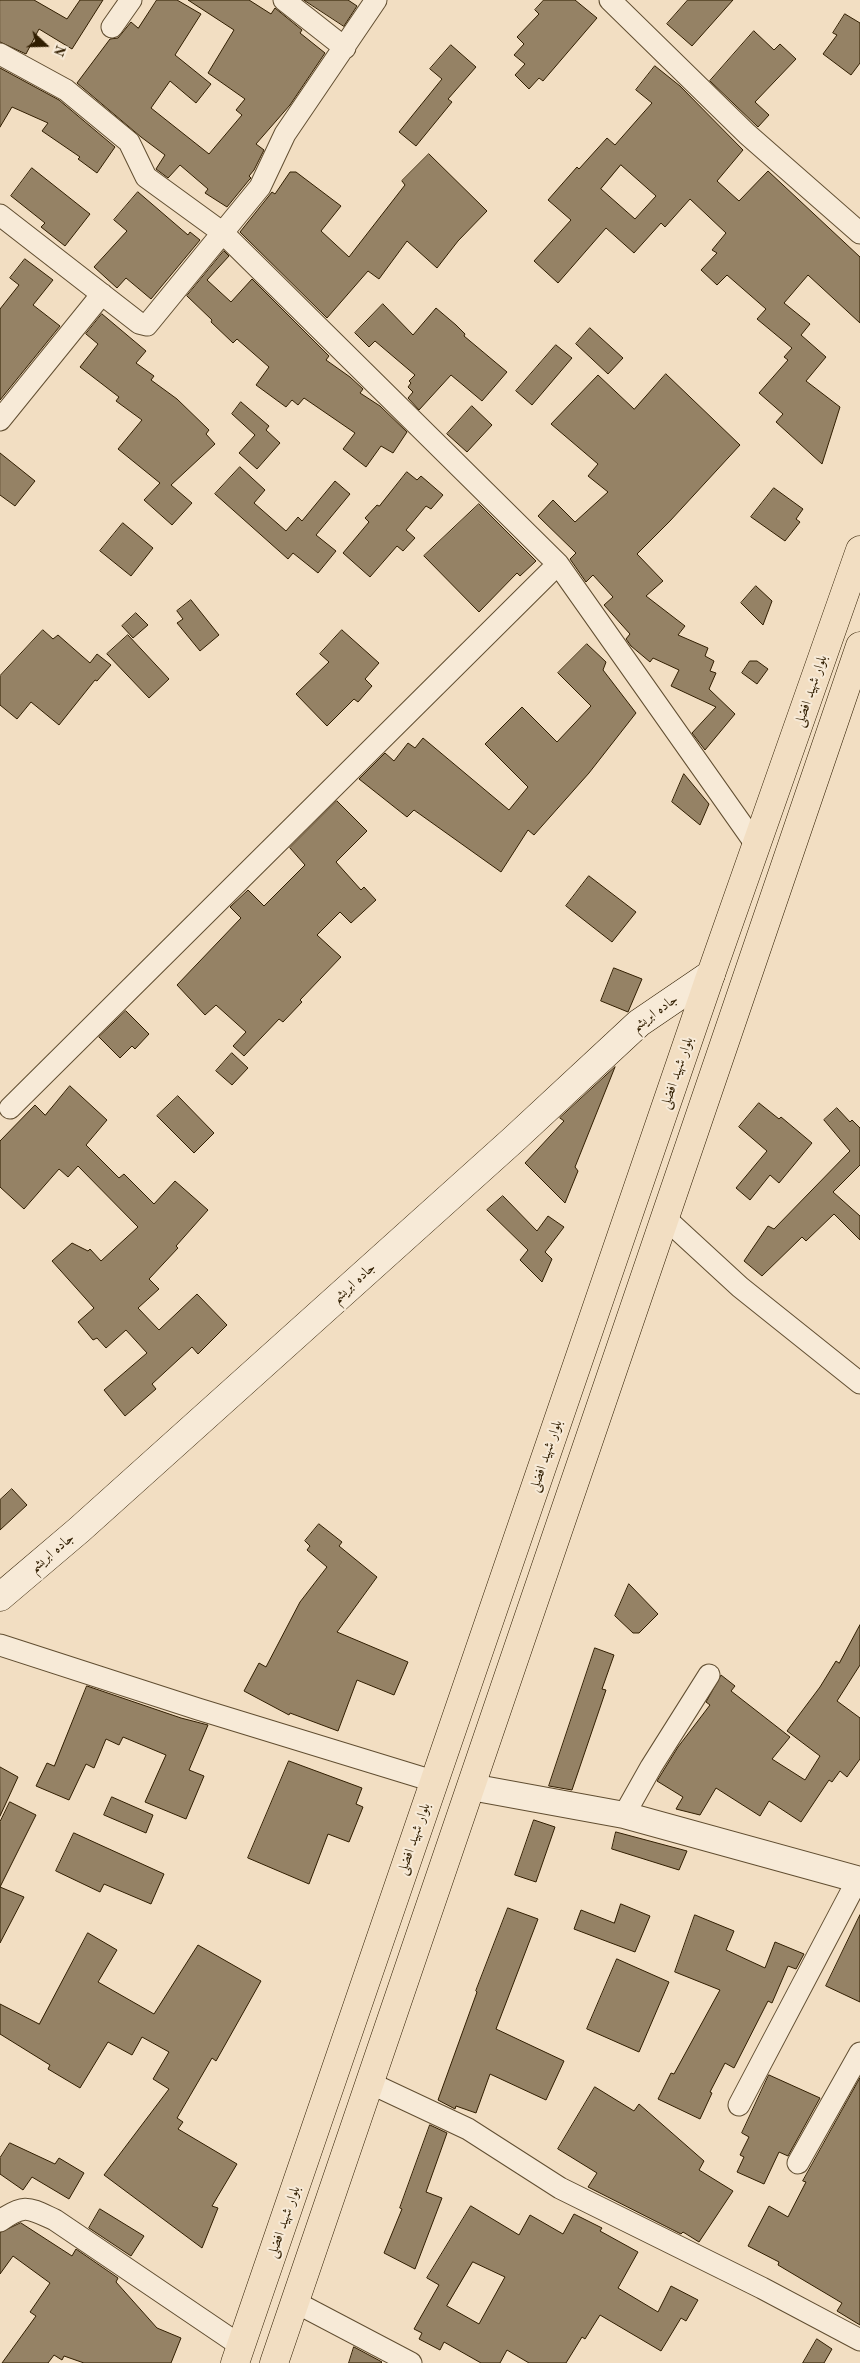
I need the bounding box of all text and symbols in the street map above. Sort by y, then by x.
north arrow [20,20,70,70]
text: N [51,43,67,58]
street label: بلوار شهید افضلی [791,653,831,729]
street label: جاده ابریشم [629,991,681,1035]
street label: بلوار شهید افضلی [657,1035,697,1111]
street label: جاده ابریشم [329,1259,379,1307]
street label: بلوار شهید افضلی [526,1418,566,1494]
street label: جاده ابریشم [26,1530,78,1576]
street label: بلوار شهید افضلی [394,1801,434,1877]
street label: بلوار شهید افضلی [264,2184,304,2260]

